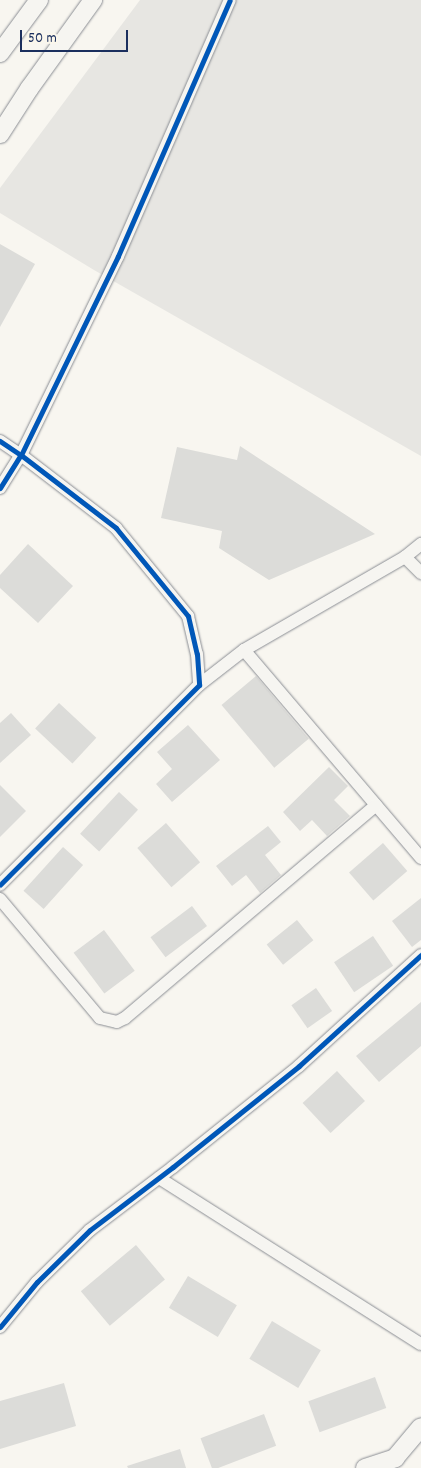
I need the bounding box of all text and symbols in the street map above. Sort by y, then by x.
scale bar [22,20,130,52]
text: 50 m [28,28,57,50]

